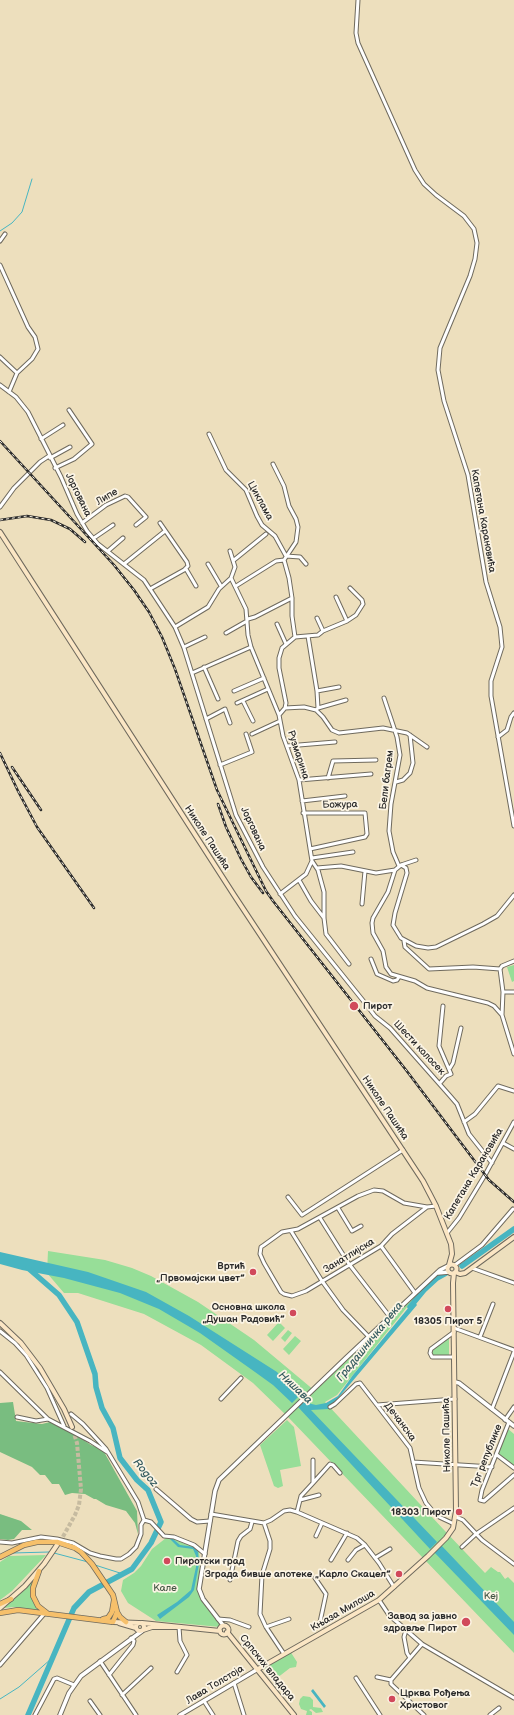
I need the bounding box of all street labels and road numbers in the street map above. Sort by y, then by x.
street label: Капетана Карановића [468,468,498,574]
street label: Јоргована [62,471,94,519]
street label: Циклама [244,479,276,523]
street label: Липе [94,486,120,508]
street label: Рузмарина [284,729,312,781]
street label: Бели багрем [377,750,397,810]
street label: Божура [322,799,358,811]
street label: Николе Пашића [182,803,232,873]
street label: Јоргована [238,805,268,853]
street label: Шести колосек [391,1018,447,1078]
street label: Николе Пашића [359,1074,411,1142]
street label: Капетана Карановића [442,1126,506,1222]
street label: Занатлијска [321,1236,377,1276]
street label: Николе Пашића [440,1398,454,1472]
street label: Дечанска [382,1400,418,1444]
street label: Трг републике [469,1423,505,1489]
street label: Књаза Милоша [309,1588,377,1634]
street label: Српских владара [237,1633,297,1703]
street label: Лава Толстоја [184,1663,246,1707]

